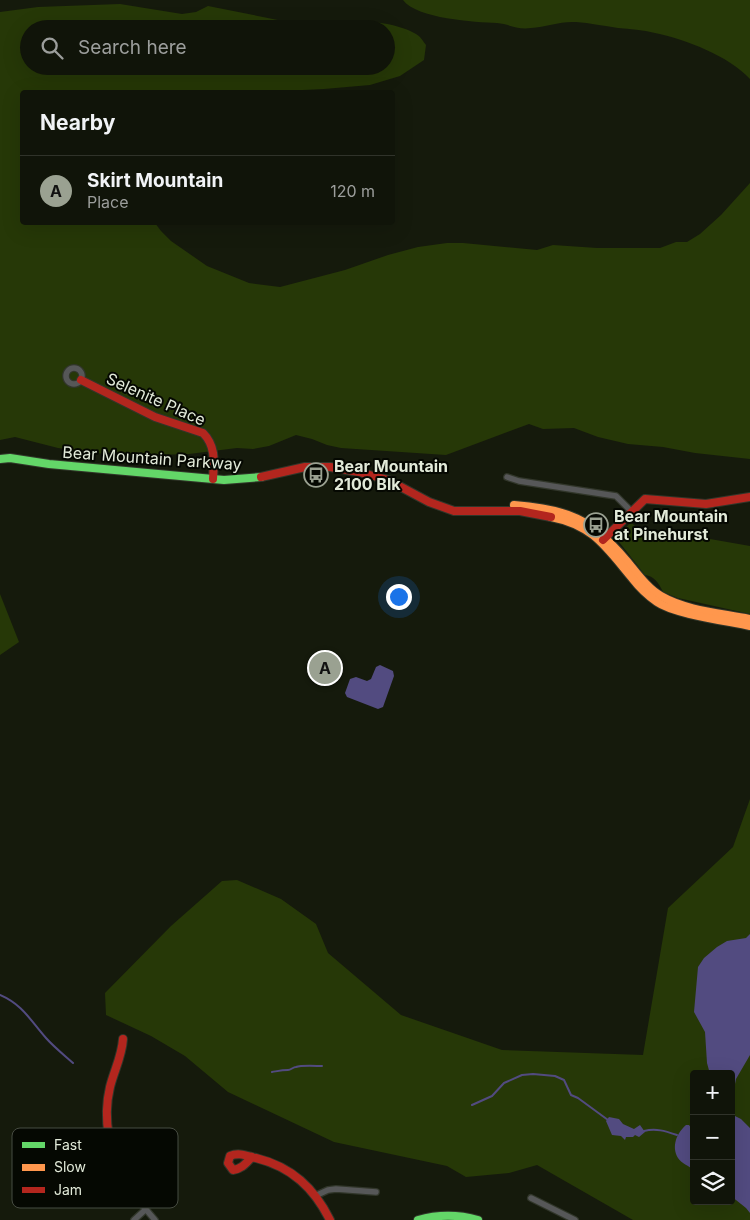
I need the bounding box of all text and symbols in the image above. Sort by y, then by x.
search box [20,20,395,75]
icon: search [38,34,66,62]
text: Search here [78,36,187,59]
text: Nearby [40,110,115,135]
text: Skirt Mountain [87,169,223,192]
text: A [50,181,62,201]
text: 120 m [330,181,375,201]
text: Place [87,192,129,212]
street label: Selenite Place [103,368,209,430]
street label: Bear Mountain Parkway [62,442,242,474]
place label: Bear Mountain 2100 Blk [334,456,448,494]
bus stop icon: Bear Mountain 2100 Blk [303,462,329,488]
place label: Bear Mountain at Pinehurst [614,506,728,544]
bus stop icon: Bear Mountain at Pinehurst [583,512,609,538]
your location [386,584,412,610]
pin: A [309,649,341,687]
map controls [690,1070,735,1205]
button: + [690,1070,735,1115]
button: − [690,1115,735,1160]
legend [12,1128,178,1208]
text: Fast [54,1136,82,1153]
text: Slow [54,1158,86,1175]
button: layers [690,1160,735,1205]
text: Jam [54,1181,82,1198]

